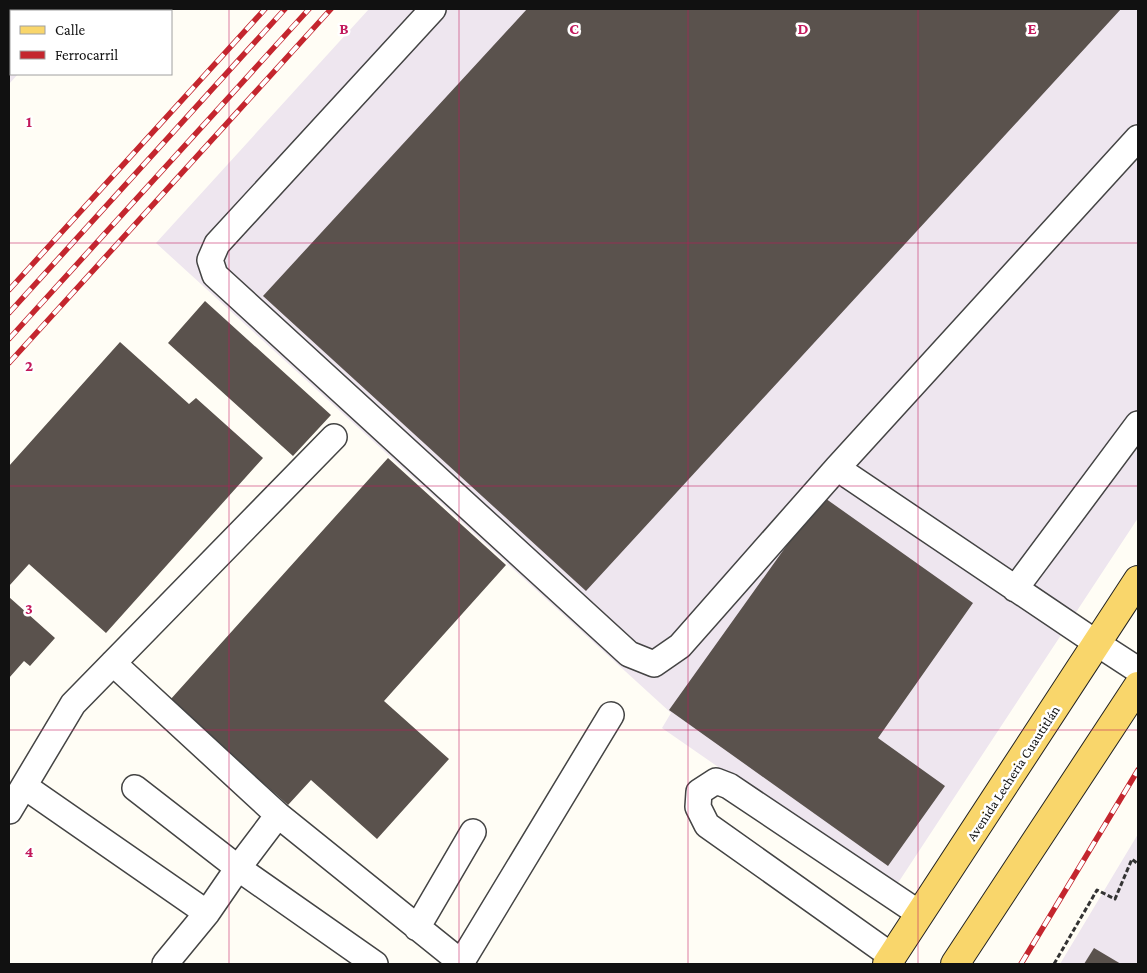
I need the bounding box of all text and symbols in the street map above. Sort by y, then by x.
legend [10,10,172,75]
text: B [339,20,349,37]
text: C [569,20,579,37]
text: D [797,20,809,37]
text: E [1027,20,1037,37]
text: Calle [55,22,86,38]
text: Ferrocarril [55,47,118,63]
text: 1 [26,113,32,130]
text: 2 [25,357,33,374]
text: 3 [25,600,33,617]
street label: Avenida Lecheria Cuautitlán [963,702,1063,844]
text: 4 [25,843,34,860]

